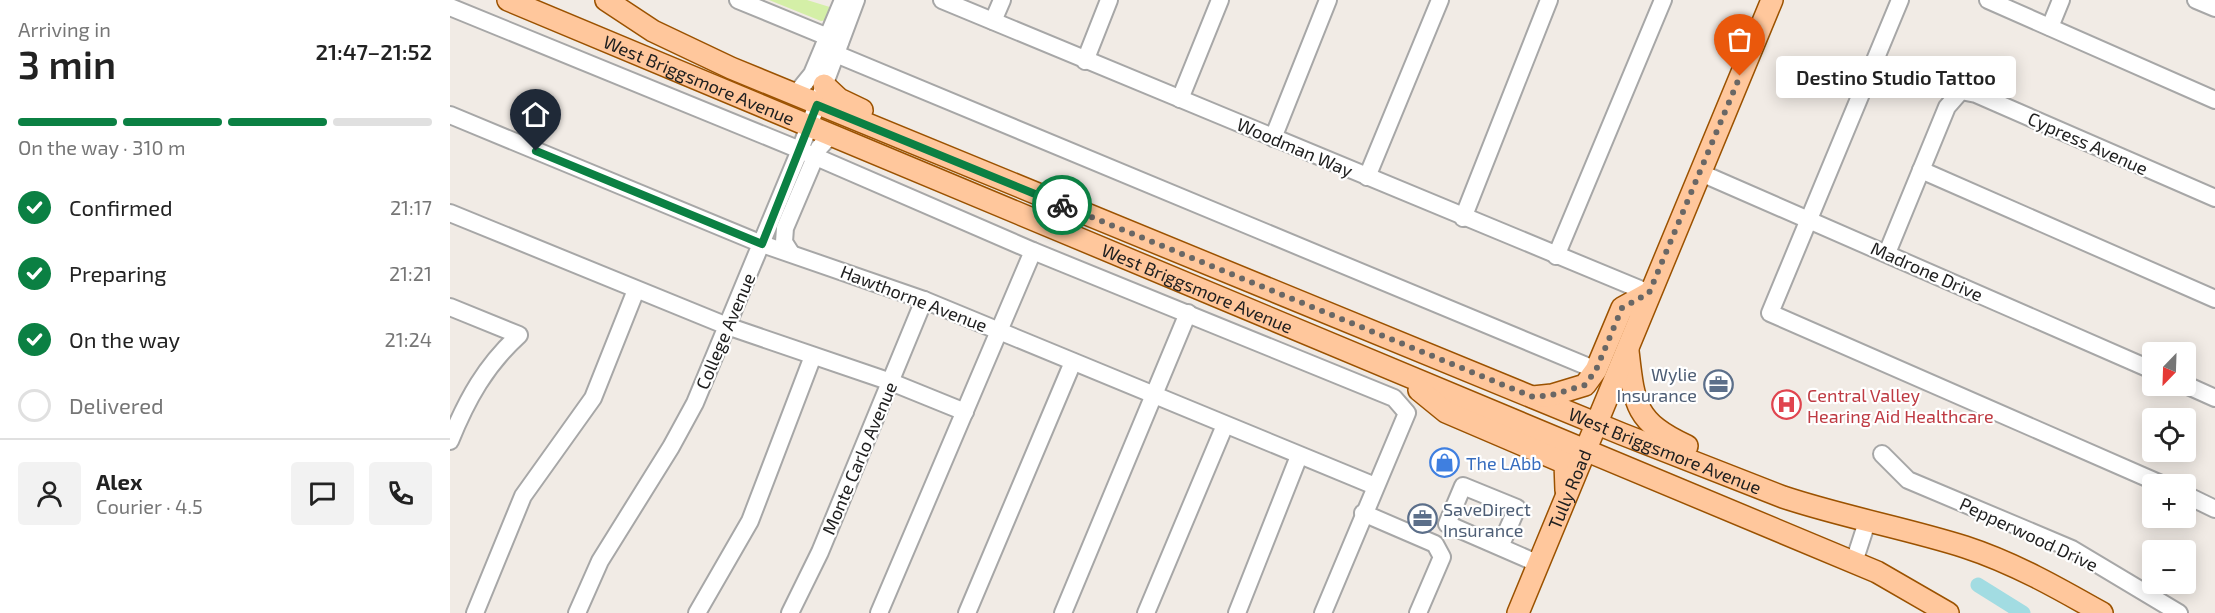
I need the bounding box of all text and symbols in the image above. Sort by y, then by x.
pin [1714,14,1765,76]
text: Arriving in [18,17,111,41]
icon: bag [1723,23,1756,56]
street label: West Briggsmore Avenue [600,30,798,130]
text: 21:47–21:52 [315,38,432,64]
text: 3 min [18,40,116,87]
callout: Destino Studio Tattoo [1776,55,2016,97]
text: Destino Studio Tattoo [1796,65,1996,89]
pin [510,89,561,151]
icon: home [519,98,552,131]
street label: Cypress Avenue [2025,107,2151,179]
street label: Woodman Way [1234,113,1357,181]
text: On the way · 310 m [18,135,185,159]
courier [1032,175,1092,235]
icon: bike [1046,189,1079,222]
icon: check [18,191,51,224]
text: Confirmed [69,194,173,220]
text: 21:17 [390,195,432,219]
street label: Madrone Drive [1868,237,1986,305]
street label: West Briggsmore Avenue [1098,238,1296,338]
icon: check [18,257,51,290]
text: Preparing [69,260,167,286]
street label: Hawthorne Avenue [837,260,991,336]
text: 21:21 [389,261,432,285]
street label: College Avenue [691,269,759,393]
icon: check [18,323,51,356]
text: On the way [69,326,180,352]
text: 21:24 [385,327,432,351]
north arrow [2142,342,2196,396]
map controls [2142,342,2196,594]
place label: Wylie Insurance [1617,363,1697,406]
office icon: Wylie Insurance [1702,368,1734,400]
street label: Monte Carlo Avenue [817,378,901,538]
place label: Central Valley Hearing Aid Healthcare [1807,384,1994,427]
hospital icon: Central Valley Hearing Aid Healthcare [1770,389,1802,421]
text: Delivered [69,392,164,418]
street label: West Briggsmore Avenue [1566,402,1764,498]
button: locate [2142,408,2196,462]
street label: Tully Road [1543,446,1596,532]
shop icon: The LAbb [1429,447,1461,479]
place label: The LAbb [1466,452,1542,474]
button: person [18,462,81,525]
button: chat [291,462,354,525]
button: phone [369,462,432,525]
text: Alex [96,468,142,494]
button: + [2142,474,2196,528]
street label: Pepperwood Drive [1956,492,2102,576]
text: Courier · 4.5 [96,494,203,518]
place label: SaveDirect Insurance [1443,498,1531,541]
office icon: SaveDirect Insurance [1406,503,1438,535]
button: − [2142,540,2196,594]

